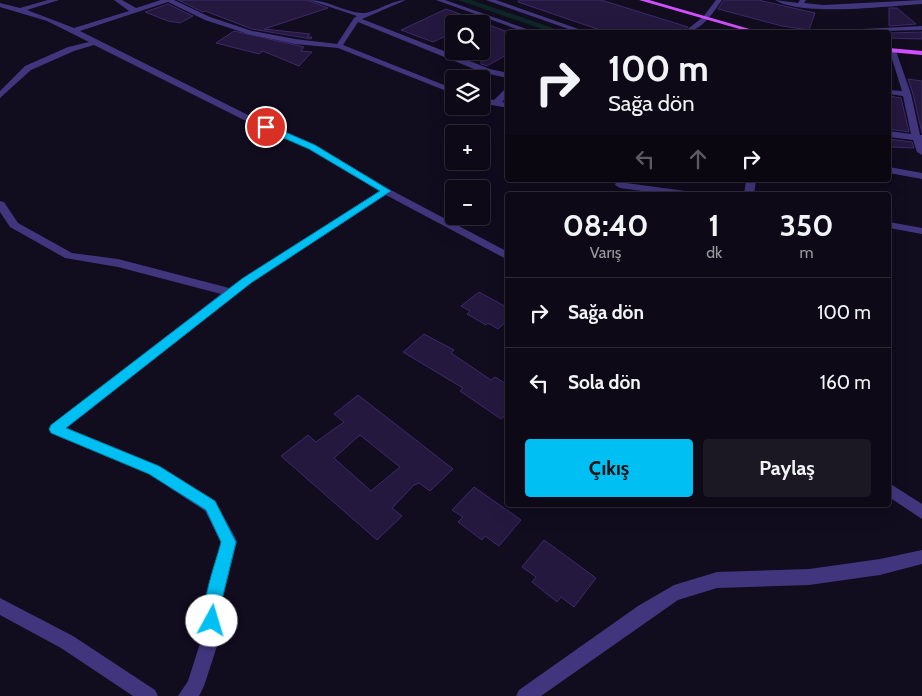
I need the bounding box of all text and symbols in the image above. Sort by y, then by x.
map controls [445,15,490,225]
button: search [445,15,490,60]
text: 100 m [608,47,709,90]
icon: right [525,50,590,115]
button: layers [445,70,490,115]
text: Sağa dön [608,90,694,117]
pin [245,106,287,148]
icon: arrive [252,113,280,141]
button: + [445,125,490,170]
icon: left [631,145,659,173]
icon: ahead [684,145,712,173]
icon: right [737,145,765,173]
button: − [445,180,490,225]
text: 08:40 [563,207,648,244]
text: 1 [709,207,720,244]
text: 350 [780,207,833,244]
text: Varış [590,243,622,262]
text: dk [706,243,722,262]
text: m [800,243,814,262]
icon: right [525,299,553,327]
text: Sağa dön [568,301,644,324]
text: 100 m [817,301,871,324]
icon: left [525,369,553,397]
text: Sola dön [568,371,641,394]
text: 160 m [820,371,871,394]
button: Çıkış [525,439,693,497]
button: Paylaş [703,439,871,497]
position arrow [185,594,237,646]

